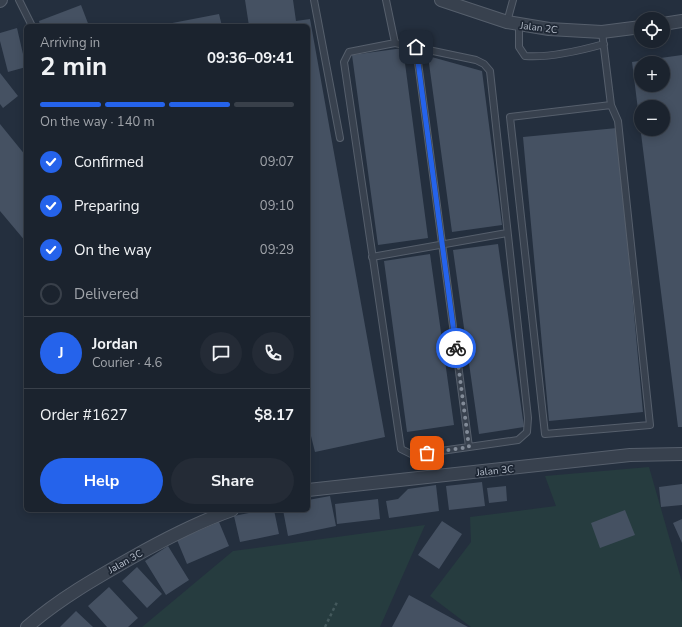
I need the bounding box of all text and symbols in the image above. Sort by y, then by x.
map controls [634,12,670,136]
button: locate [634,12,670,48]
street label: Jalan 2C [518,19,559,37]
pin [399,30,433,64]
text: Arriving in [40,34,100,52]
icon: home [405,36,427,58]
text: 09:36–09:41 [207,48,294,68]
text: 2 min [40,49,107,84]
button: + [634,56,670,92]
button: − [634,100,670,136]
text: On the way · 140 m [40,113,155,131]
icon: check [40,151,62,173]
text: Confirmed [74,152,144,172]
text: 09:07 [260,153,294,171]
icon: check [40,195,62,217]
text: Preparing [74,196,139,216]
text: 09:10 [260,197,294,215]
icon: check [40,239,62,261]
text: On the way [74,240,152,260]
text: 09:29 [260,241,294,259]
text: Delivered [74,284,139,304]
courier [436,328,476,368]
button: chat [200,332,242,374]
button: phone [252,332,294,374]
text: Jordan [92,334,138,354]
icon: bike [445,337,467,359]
text: J [58,343,64,363]
text: Courier · 4.6 [92,354,162,372]
text: Order #1627 [40,405,128,425]
text: $8.17 [254,405,294,425]
pin [410,436,444,470]
icon: bag [416,442,438,464]
button: Help [40,458,163,504]
button: Share [171,458,294,504]
street label: Jalan 3C [475,462,515,480]
street label: Jalan 3C [105,546,146,578]

